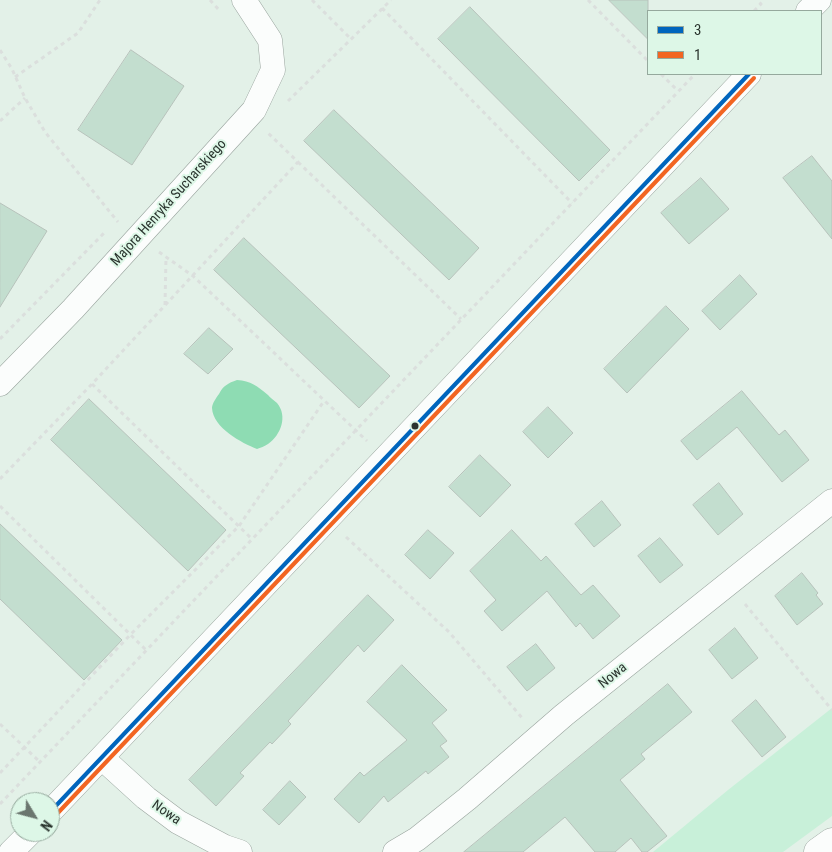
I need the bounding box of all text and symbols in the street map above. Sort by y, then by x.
legend [647,10,822,75]
text: 3 [694,21,701,39]
text: 1 [694,46,701,64]
street label: Majora Henryka Sucharskiego [108,136,230,270]
unlabelled marker [410,421,420,431]
street label: Nowa [595,660,631,692]
north arrow [10,792,60,842]
street label: Nowa [148,797,184,829]
text: N [37,817,55,834]

